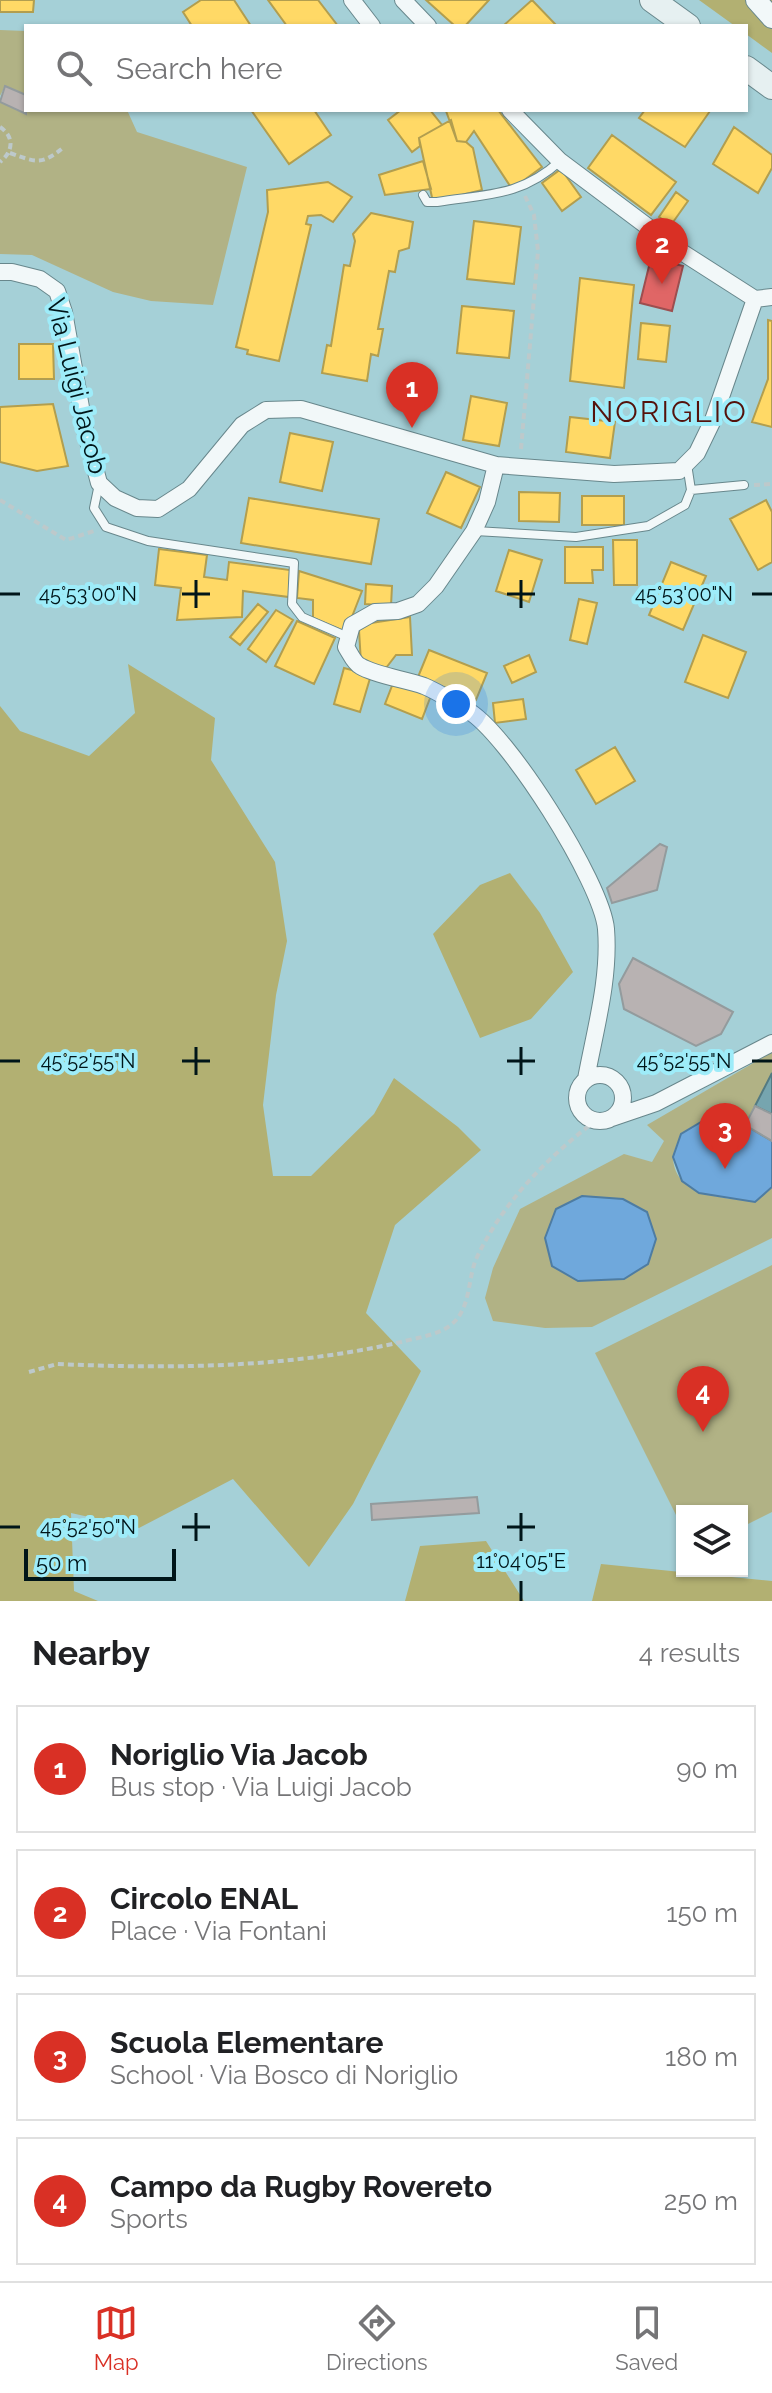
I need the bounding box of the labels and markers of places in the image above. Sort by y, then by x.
pin: 2 [636,218,688,284]
pin: 1 [386,362,438,428]
pin: 3 [699,1103,751,1169]
pin: 4 [677,1366,729,1432]

